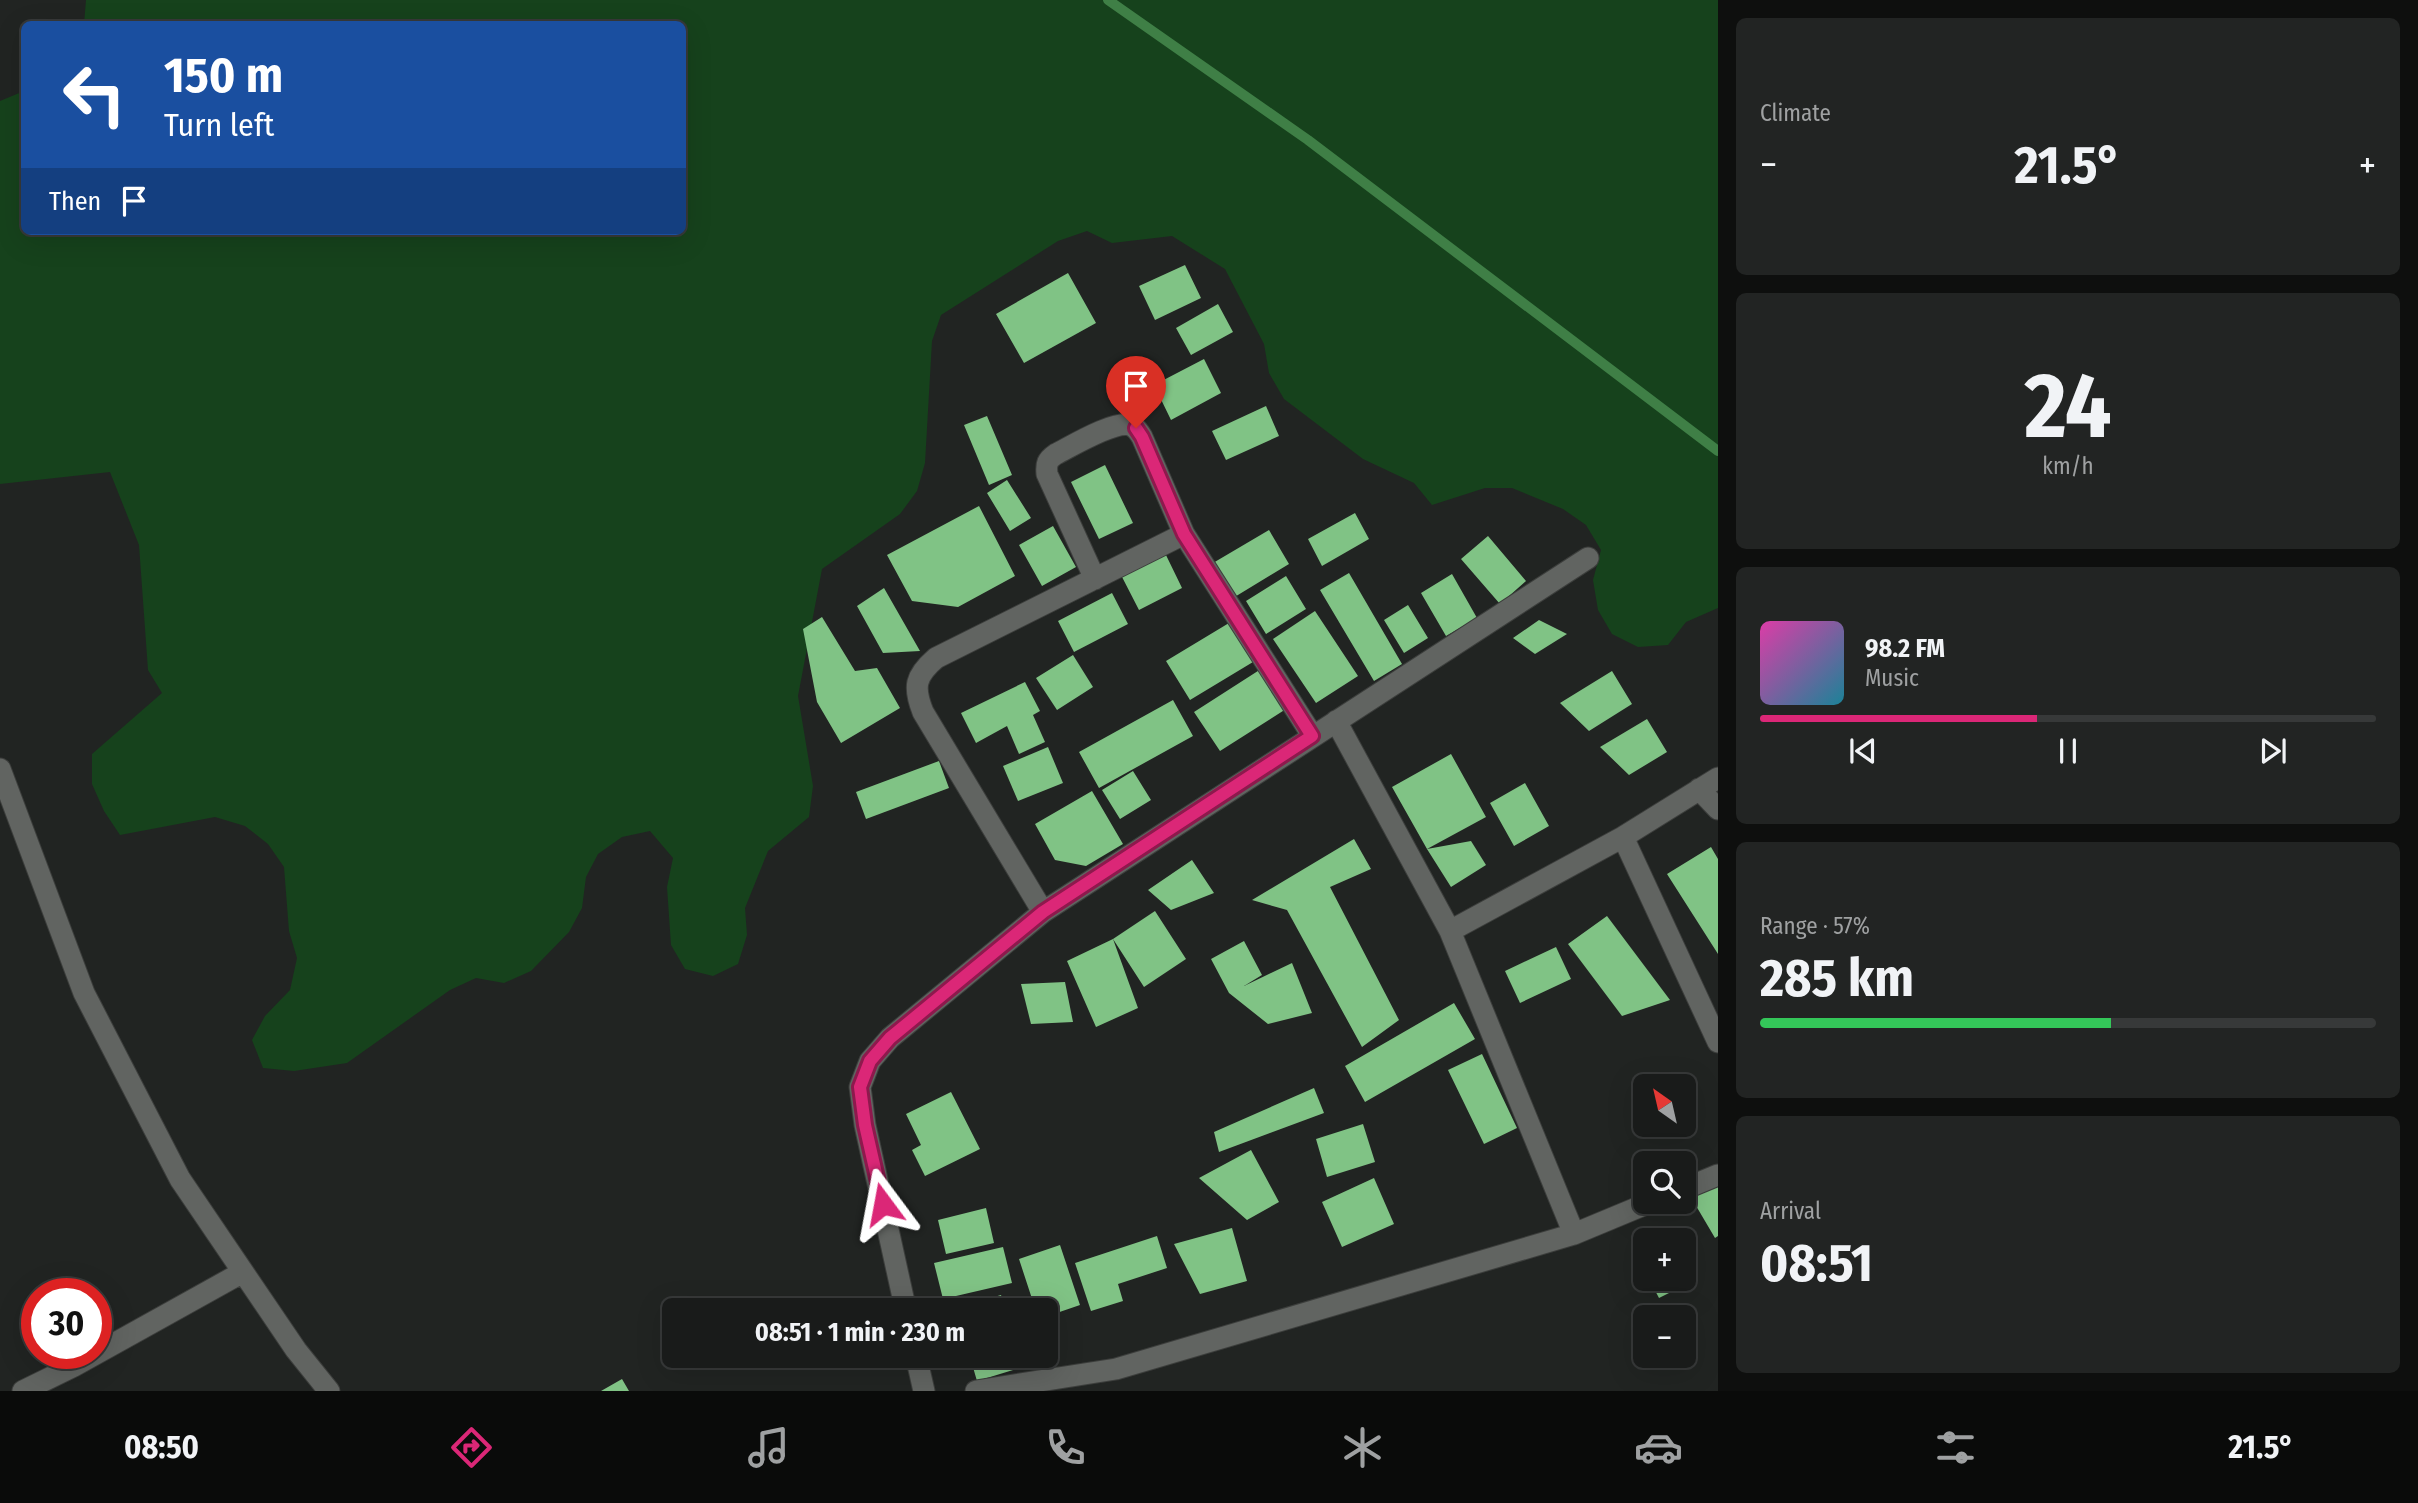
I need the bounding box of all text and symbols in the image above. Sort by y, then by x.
text: 150 m [164,46,283,105]
icon: left [49,49,140,140]
text: Climate [1760,99,1831,127]
text: Turn left [164,106,274,144]
text: 21.5° [2014,134,2121,197]
text: − [1760,142,1777,188]
text: + [2359,142,2376,188]
icon: arrive [115,182,153,220]
text: Then [49,186,101,217]
text: 24 [2024,352,2112,461]
pin [1106,356,1166,428]
icon: arrive [1117,367,1155,405]
text: km/h [2042,452,2094,480]
text: 98.2 FM [1865,633,1945,664]
text: Music [1865,664,1919,692]
icon: previous [1844,732,1882,770]
icon: pause [2049,732,2087,770]
icon: next [2254,732,2292,770]
text: Range · 57% [1760,912,1870,940]
text: 285 km [1760,947,1914,1010]
north arrow [1633,1074,1696,1138]
map controls [1633,1074,1696,1368]
button: search [1633,1151,1696,1214]
position arrow [846,1167,920,1241]
text: Arrival [1760,1197,1821,1225]
button: + [1633,1228,1696,1291]
text: 08:51 [1760,1232,1873,1295]
speed limit sign: 30 [21,1278,112,1369]
button: − [1633,1305,1696,1368]
text: 08:51 · 1 min · 230 m [755,1317,965,1348]
icon: directions [447,1423,496,1472]
icon: music [744,1423,793,1472]
icon: phone [1041,1423,1090,1472]
icon: climate [1338,1423,1387,1472]
icon: car [1634,1423,1683,1472]
icon: filters [1931,1423,1980,1472]
text: 08:50 [124,1428,199,1466]
text: 21.5° [2228,1428,2294,1466]

